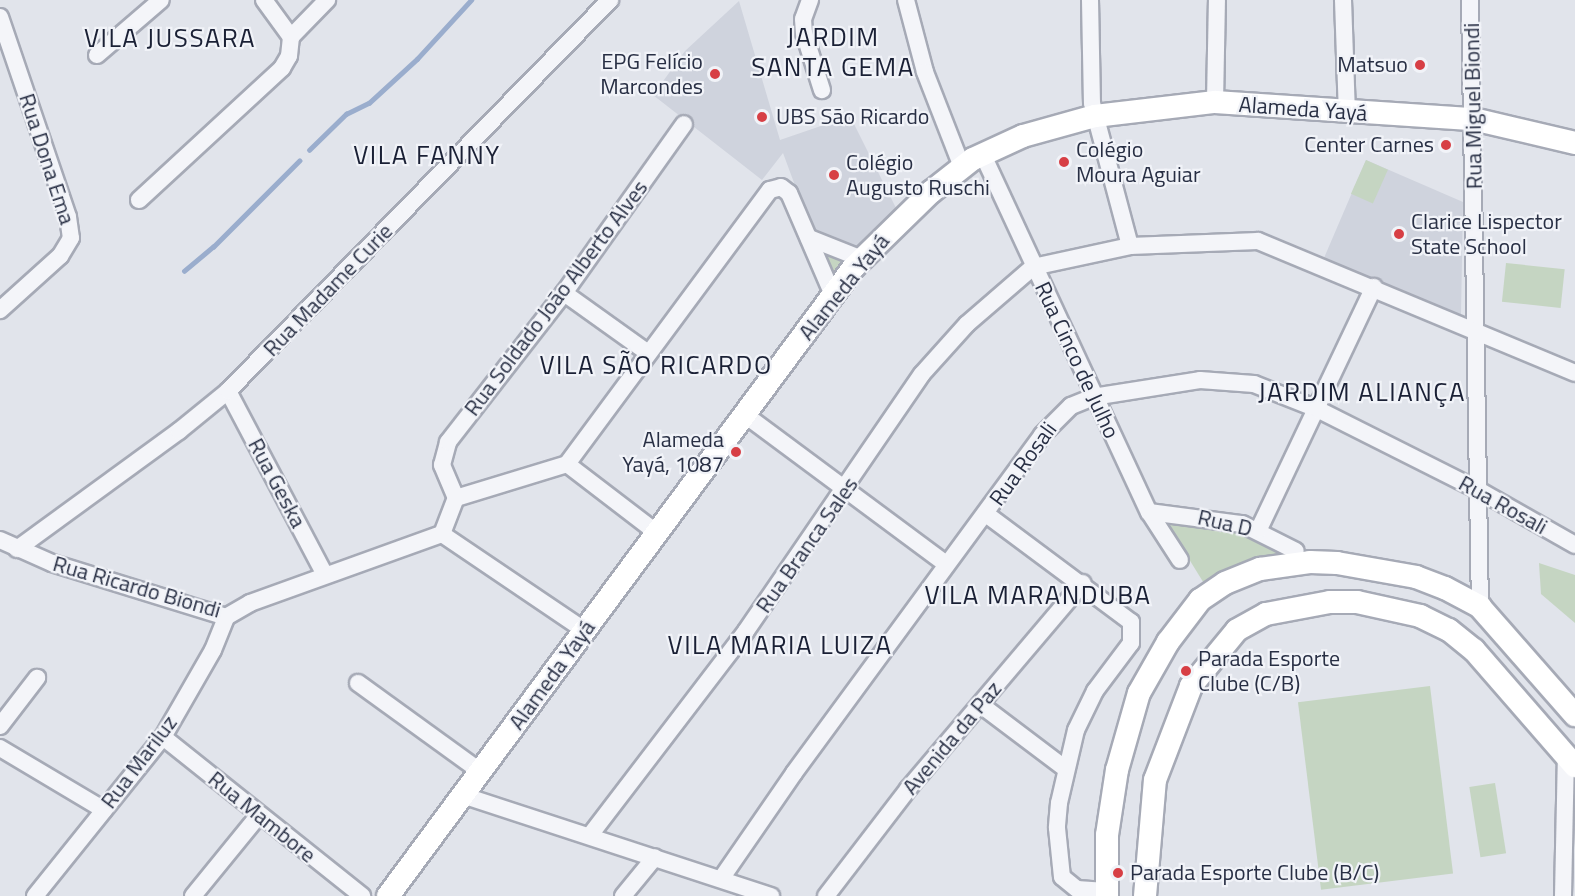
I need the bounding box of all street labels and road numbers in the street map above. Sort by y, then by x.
street label: Rua Miguel Biondi [1458,22,1488,190]
street label: Rua Dona Ema [13,90,81,228]
street label: Alameda Yayá [1238,91,1368,127]
street label: Rua Soldado João Alberto Alves [459,175,653,421]
street label: Rua Madame Curie [258,218,398,362]
street label: Alameda Yayá [793,229,895,345]
street label: Rua Cinco de Julho [1029,278,1125,442]
street label: Rua Rosali [984,417,1062,511]
street label: Rua Geska [242,434,312,532]
street label: Rua Rosali [1454,470,1552,540]
street label: Rua Branca Sales [750,472,864,618]
street label: Rua D [1195,504,1255,542]
street label: Rua Ricardo Biondi [50,550,224,624]
street label: Alameda Yayá [503,615,601,735]
street label: Avenida da Paz [897,676,1007,800]
street label: Rua Mariluz [95,710,183,814]
street label: Rua Mambore [203,766,321,868]

